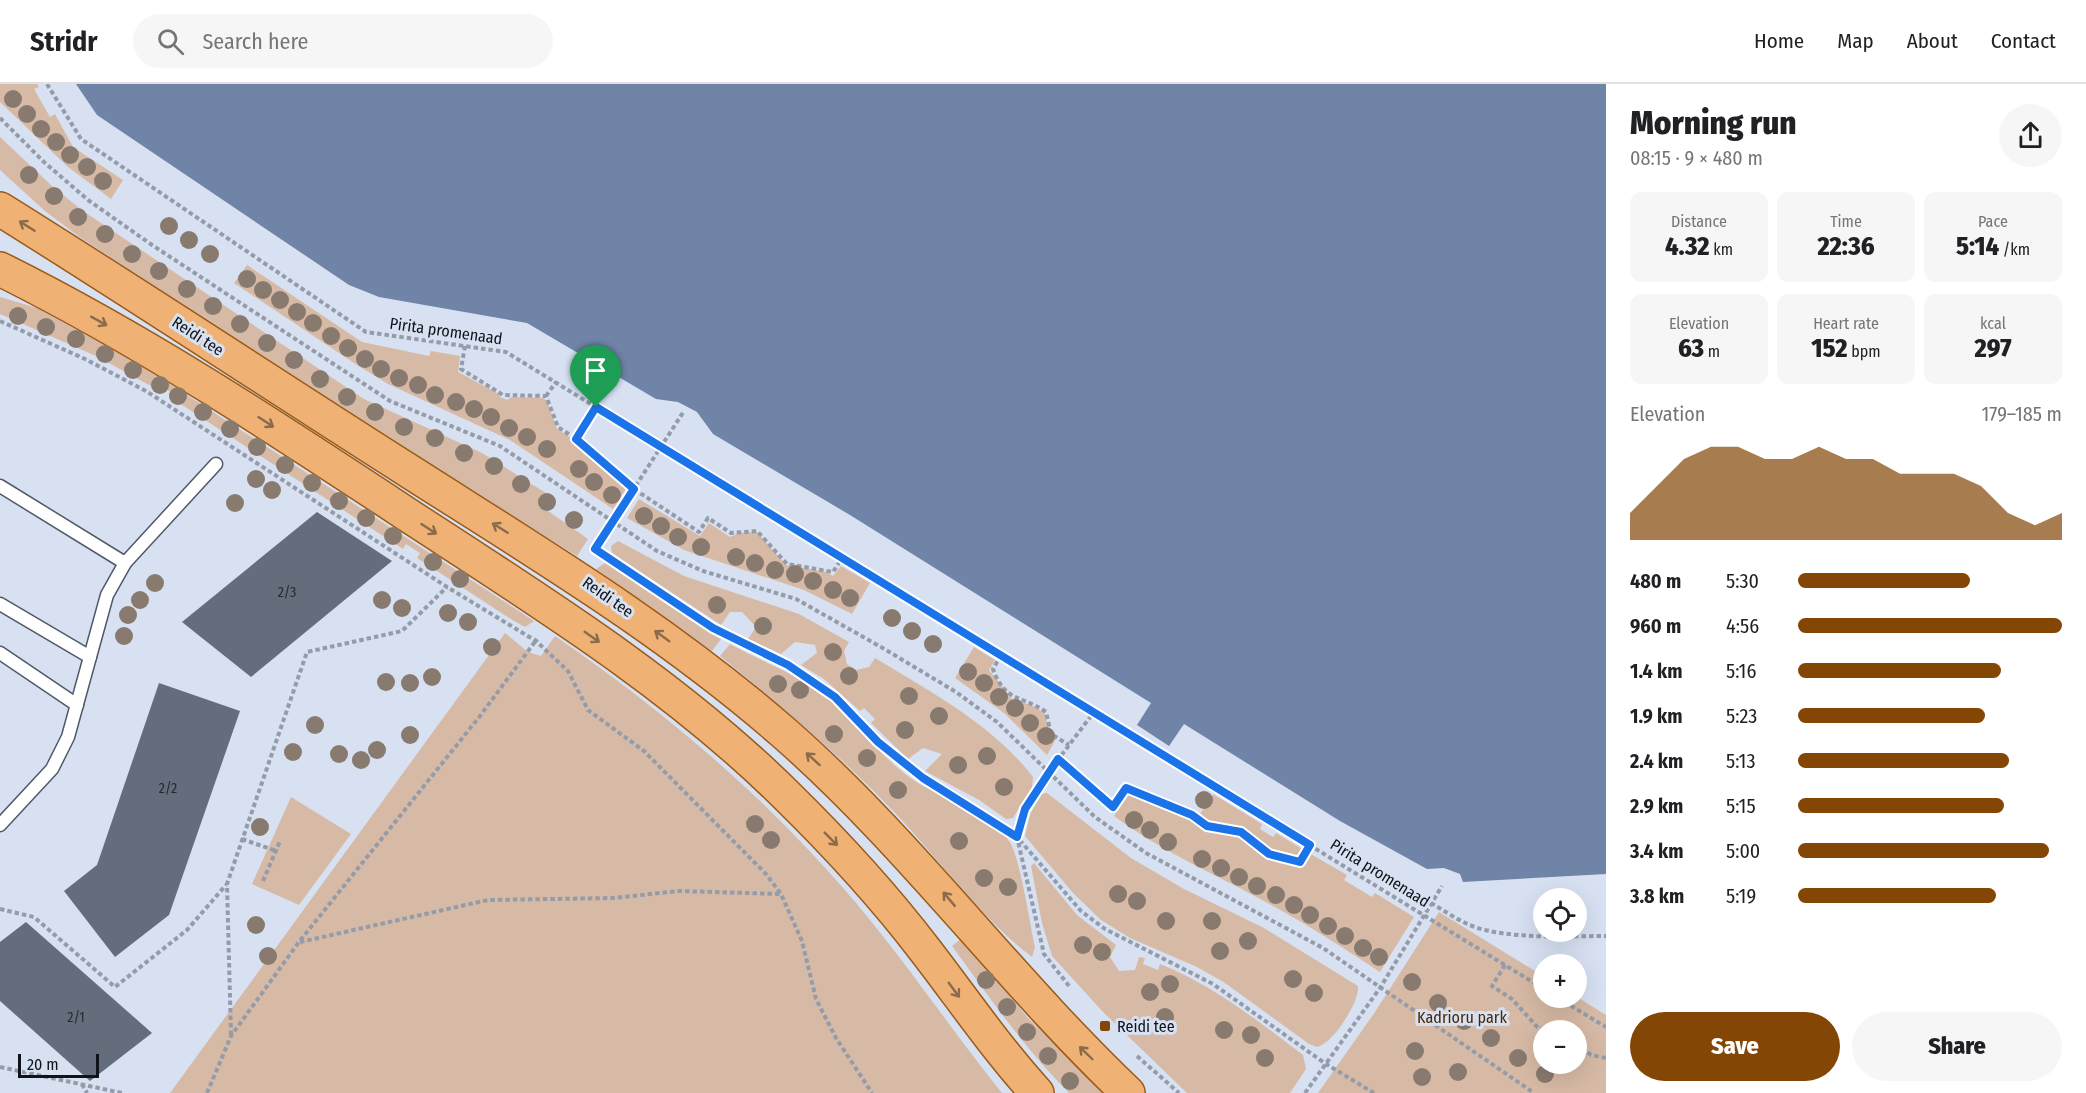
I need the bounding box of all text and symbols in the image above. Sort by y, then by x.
search box [133,14,553,68]
text: Stridr [30,25,97,58]
icon: search [154,25,187,58]
text: Search here [202,28,308,55]
text: Home [1754,28,1804,54]
text: Map [1837,28,1874,54]
text: About [1907,28,1958,54]
text: Contact [1991,28,2056,54]
text: Morning run [1630,103,1797,143]
button: share [1999,104,2062,167]
text: 08:15 · 9 × 480 m [1630,146,1763,170]
text: Distance [1671,212,1727,231]
text: Time [1830,212,1862,231]
text: Pace [1978,212,2008,231]
one-way arrow [19,220,36,232]
text: 4.32 [1665,231,1710,262]
text: 22:36 [1817,231,1875,262]
text: 5:14 [1956,231,1999,262]
text: km [1710,240,1733,259]
text: /km [1999,240,2030,259]
street label: Reidi tee [169,312,227,360]
street label: Pirita promenaad [388,314,504,348]
text: Elevation [1669,314,1729,333]
text: Heart rate [1813,314,1879,333]
text: kcal [1980,314,2006,333]
one-way arrow [90,316,108,327]
text: 63 [1678,333,1704,364]
text: 152 [1811,333,1848,364]
text: 297 [1975,333,2011,364]
text: m [1704,342,1720,361]
text: bpm [1848,342,1881,361]
pin [570,345,621,407]
icon: arrive [579,354,612,387]
text: Elevation [1630,402,1705,426]
text: 179–185 m [1982,402,2062,426]
one-way arrow [257,417,274,429]
one-way arrow [492,522,509,534]
one-way arrow [421,523,437,535]
text: 480 m [1630,569,1681,593]
text: 5:30 [1726,569,1759,593]
street label: Reidi tee [579,573,637,621]
house number: 2/3 [278,584,296,601]
text: 960 m [1630,614,1681,638]
text: 4:56 [1726,614,1759,638]
one-way arrow [655,630,671,642]
one-way arrow [583,631,599,643]
text: 1.4 km [1630,659,1682,683]
text: 5:16 [1726,659,1756,683]
text: 1.9 km [1630,704,1683,728]
text: 5:23 [1726,704,1757,728]
text: 2.4 km [1630,749,1683,773]
text: 5:13 [1726,749,1755,773]
one-way arrow [806,752,821,766]
house number: 2/2 [159,780,177,797]
text: 2.9 km [1630,794,1683,818]
text: 5:15 [1726,794,1756,818]
one-way arrow [823,832,838,847]
street label: Pirita promenaad [1327,835,1433,911]
text: 3.4 km [1630,839,1683,863]
text: 5:00 [1726,839,1760,863]
text: 3.8 km [1630,884,1684,908]
text: 5:19 [1726,884,1756,908]
map controls [1533,888,1587,1074]
button: locate [1533,888,1587,942]
one-way arrow [942,891,955,907]
button: + [1533,954,1587,1008]
one-way arrow [948,981,960,997]
park label: Kadrioru park [1417,1008,1507,1027]
house number: 2/1 [67,1009,85,1026]
button: Save [1630,1012,1840,1081]
button: Share [1852,1012,2062,1081]
place label: Reidi tee [1117,1017,1175,1036]
marker: Reidi tee [1098,1019,1112,1033]
button: − [1533,1020,1587,1074]
one-way arrow [1078,1045,1093,1060]
scale bar [18,1051,99,1078]
text: 20 m [27,1055,58,1074]

